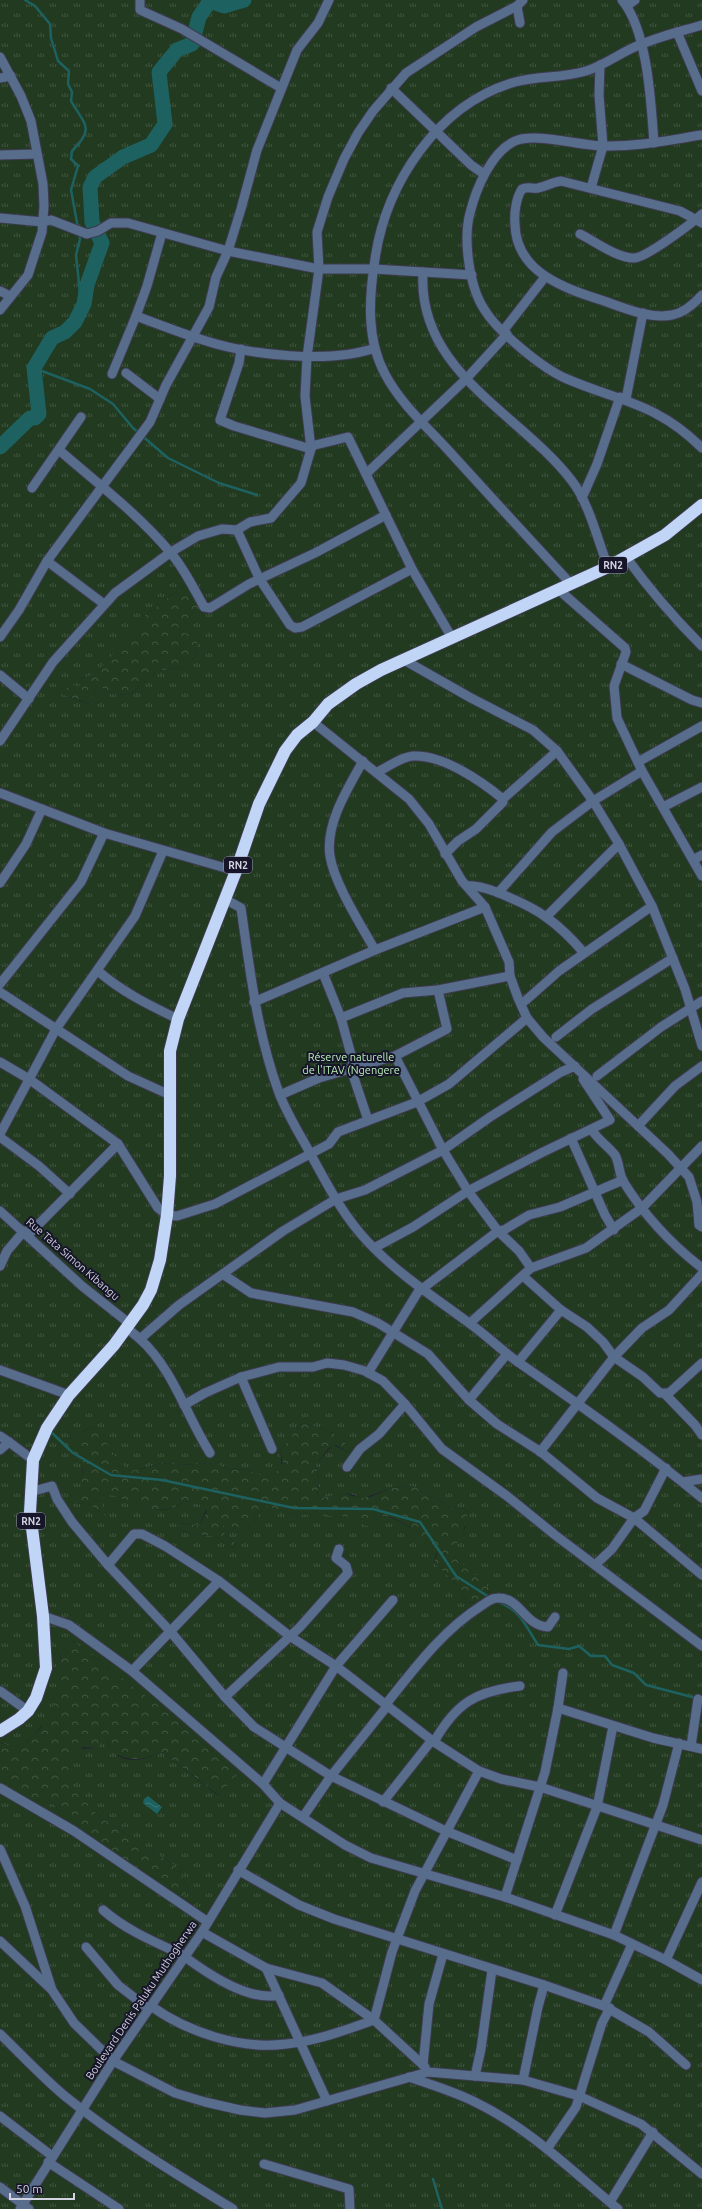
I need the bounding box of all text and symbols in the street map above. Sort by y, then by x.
road number: RN2 [599,557,627,573]
road number: RN2 [224,857,252,873]
park label: Réserve naturelle de l'ITAV (Ngengere [302,1051,400,1077]
street label: Rue Tata Simon Kibangu [24,1215,122,1303]
road number: RN2 [17,1513,45,1529]
street label: Boulevard Denis Paluku Muthogherwa [83,1918,199,2082]
scale bar [10,2175,74,2201]
text: 50 m [16,2182,43,2195]

